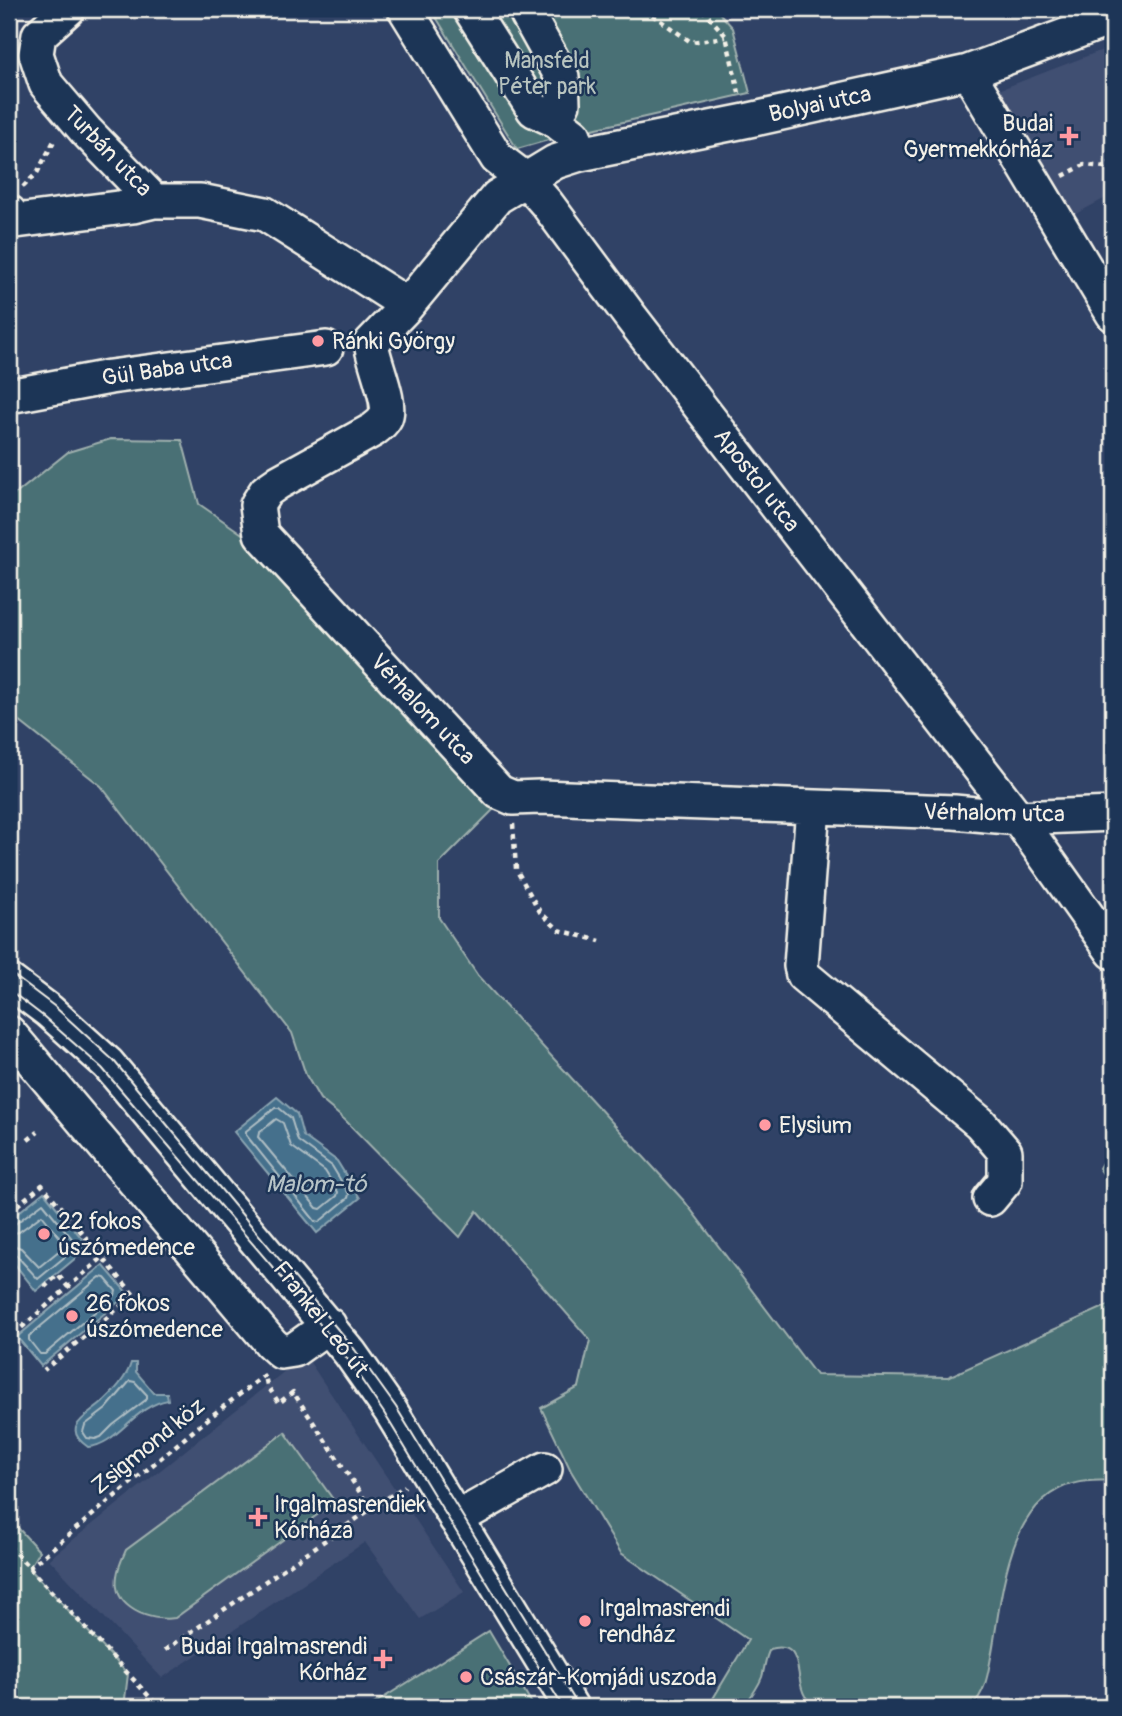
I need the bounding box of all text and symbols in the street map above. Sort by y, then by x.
park label: Mansfeld Péter park [498,46,596,101]
street label: Bolyai utca [766,79,874,129]
street label: Turbán utca [58,100,158,202]
place label: Budai Gyermekkórház [903,109,1053,164]
marker: Budai Gyermekkórház [1059,126,1079,146]
place label: Ránki György [332,327,455,356]
marker: Ránki György [310,333,326,349]
street label: Gül Baba utca [100,345,234,393]
street label: Apostol utca [707,422,807,538]
street label: Vérhalom utca [364,647,482,771]
street label: Vérhalom utca [923,797,1065,829]
place label: Elysium [779,1111,852,1140]
marker: Elysium [757,1117,773,1133]
water label: Malom-tó [266,1170,368,1199]
place label: 22 fokos úszómedence [58,1207,196,1262]
marker: 22 fokos úszómedence [36,1226,52,1242]
street label: Frankel Leó út [267,1255,376,1383]
place label: 26 fokos úszómedence [86,1289,224,1344]
marker: 26 fokos úszómedence [64,1308,80,1324]
street label: Zsigmond köz [85,1391,211,1501]
place label: Irgalmasrendiek Kórháza [274,1490,426,1545]
marker: Irgalmasrendiek Kórháza [248,1507,268,1527]
place label: Irgalmasrendi rendház [599,1594,730,1649]
marker: Irgalmasrendi rendház [577,1613,593,1629]
place label: Budai Irgalmasrendi Kórház [181,1632,367,1687]
marker: Budai Irgalmasrendi Kórház [373,1649,393,1669]
place label: Császár-Komjádi uszoda [480,1663,717,1692]
marker: Császár-Komjádi uszoda [458,1669,474,1685]

